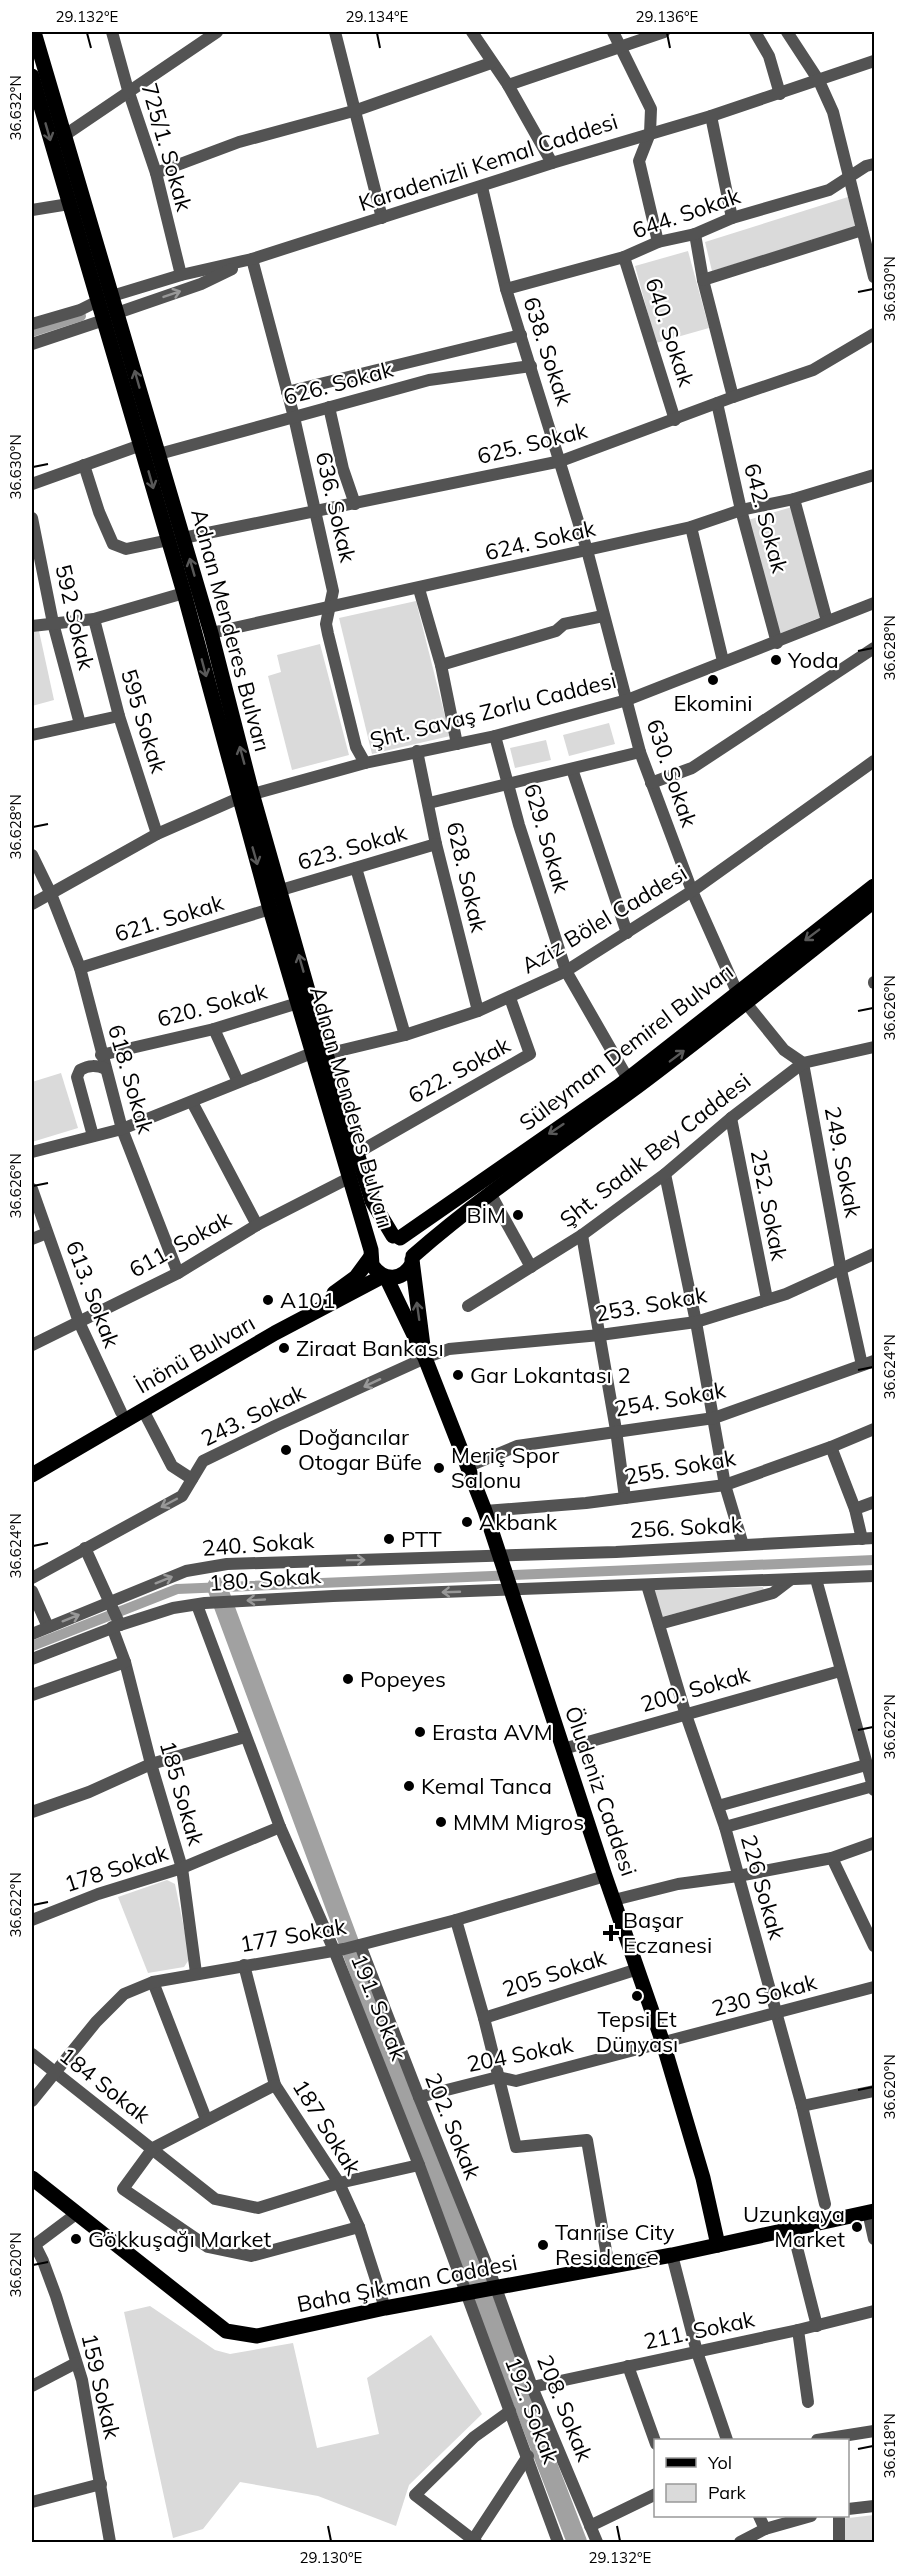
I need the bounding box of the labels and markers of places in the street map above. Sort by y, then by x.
place label: Yoda [787,646,839,674]
marker: Yoda [769,653,783,667]
marker: Ekomini [706,673,720,687]
place label: Ekomini [673,689,753,717]
place label: BİM [466,1201,506,1229]
marker: BİM [511,1208,525,1222]
place label: A101 [280,1286,336,1314]
marker: A101 [261,1293,275,1307]
place label: Ziraat Bankası [296,1334,444,1362]
marker: Ziraat Bankası [277,1341,291,1355]
place label: Gar Lokantası 2 [470,1361,631,1389]
marker: Gar Lokantası 2 [451,1368,465,1382]
place label: Doğancılar Otogar Büfe [298,1423,422,1476]
place label: Meriç Spor Salonu [451,1441,559,1494]
marker: Doğancılar Otogar Büfe [279,1443,293,1457]
marker: Meriç Spor Salonu [432,1461,446,1475]
place label: Akbank [479,1508,558,1536]
marker: Akbank [460,1515,474,1529]
place label: PTT [401,1525,442,1553]
marker: PTT [382,1532,396,1546]
place label: Popeyes [360,1665,446,1693]
marker: Popeyes [341,1672,355,1686]
place label: Erasta AVM [432,1718,553,1746]
marker: Erasta AVM [413,1725,427,1739]
place label: Kemal Tanca [421,1772,552,1800]
marker: Kemal Tanca [402,1779,416,1793]
place label: MMM Migros [453,1808,584,1836]
marker: MMM Migros [434,1815,448,1829]
place label: Başar Eczanesi [623,1906,712,1959]
marker: Başar Eczanesi [604,1926,618,1940]
marker: Tepsi Et Dünyası [630,1989,644,2003]
place label: Tepsi Et Dünyası [596,2005,678,2058]
place label: Uzunkaya Market [743,2200,845,2253]
place label: Tanrise City Residence [555,2218,675,2271]
marker: Uzunkaya Market [850,2220,864,2234]
place label: Gökkuşağı Market [88,2225,271,2253]
marker: Gökkuşağı Market [69,2232,83,2246]
marker: Tanrise City Residence [536,2238,550,2252]

